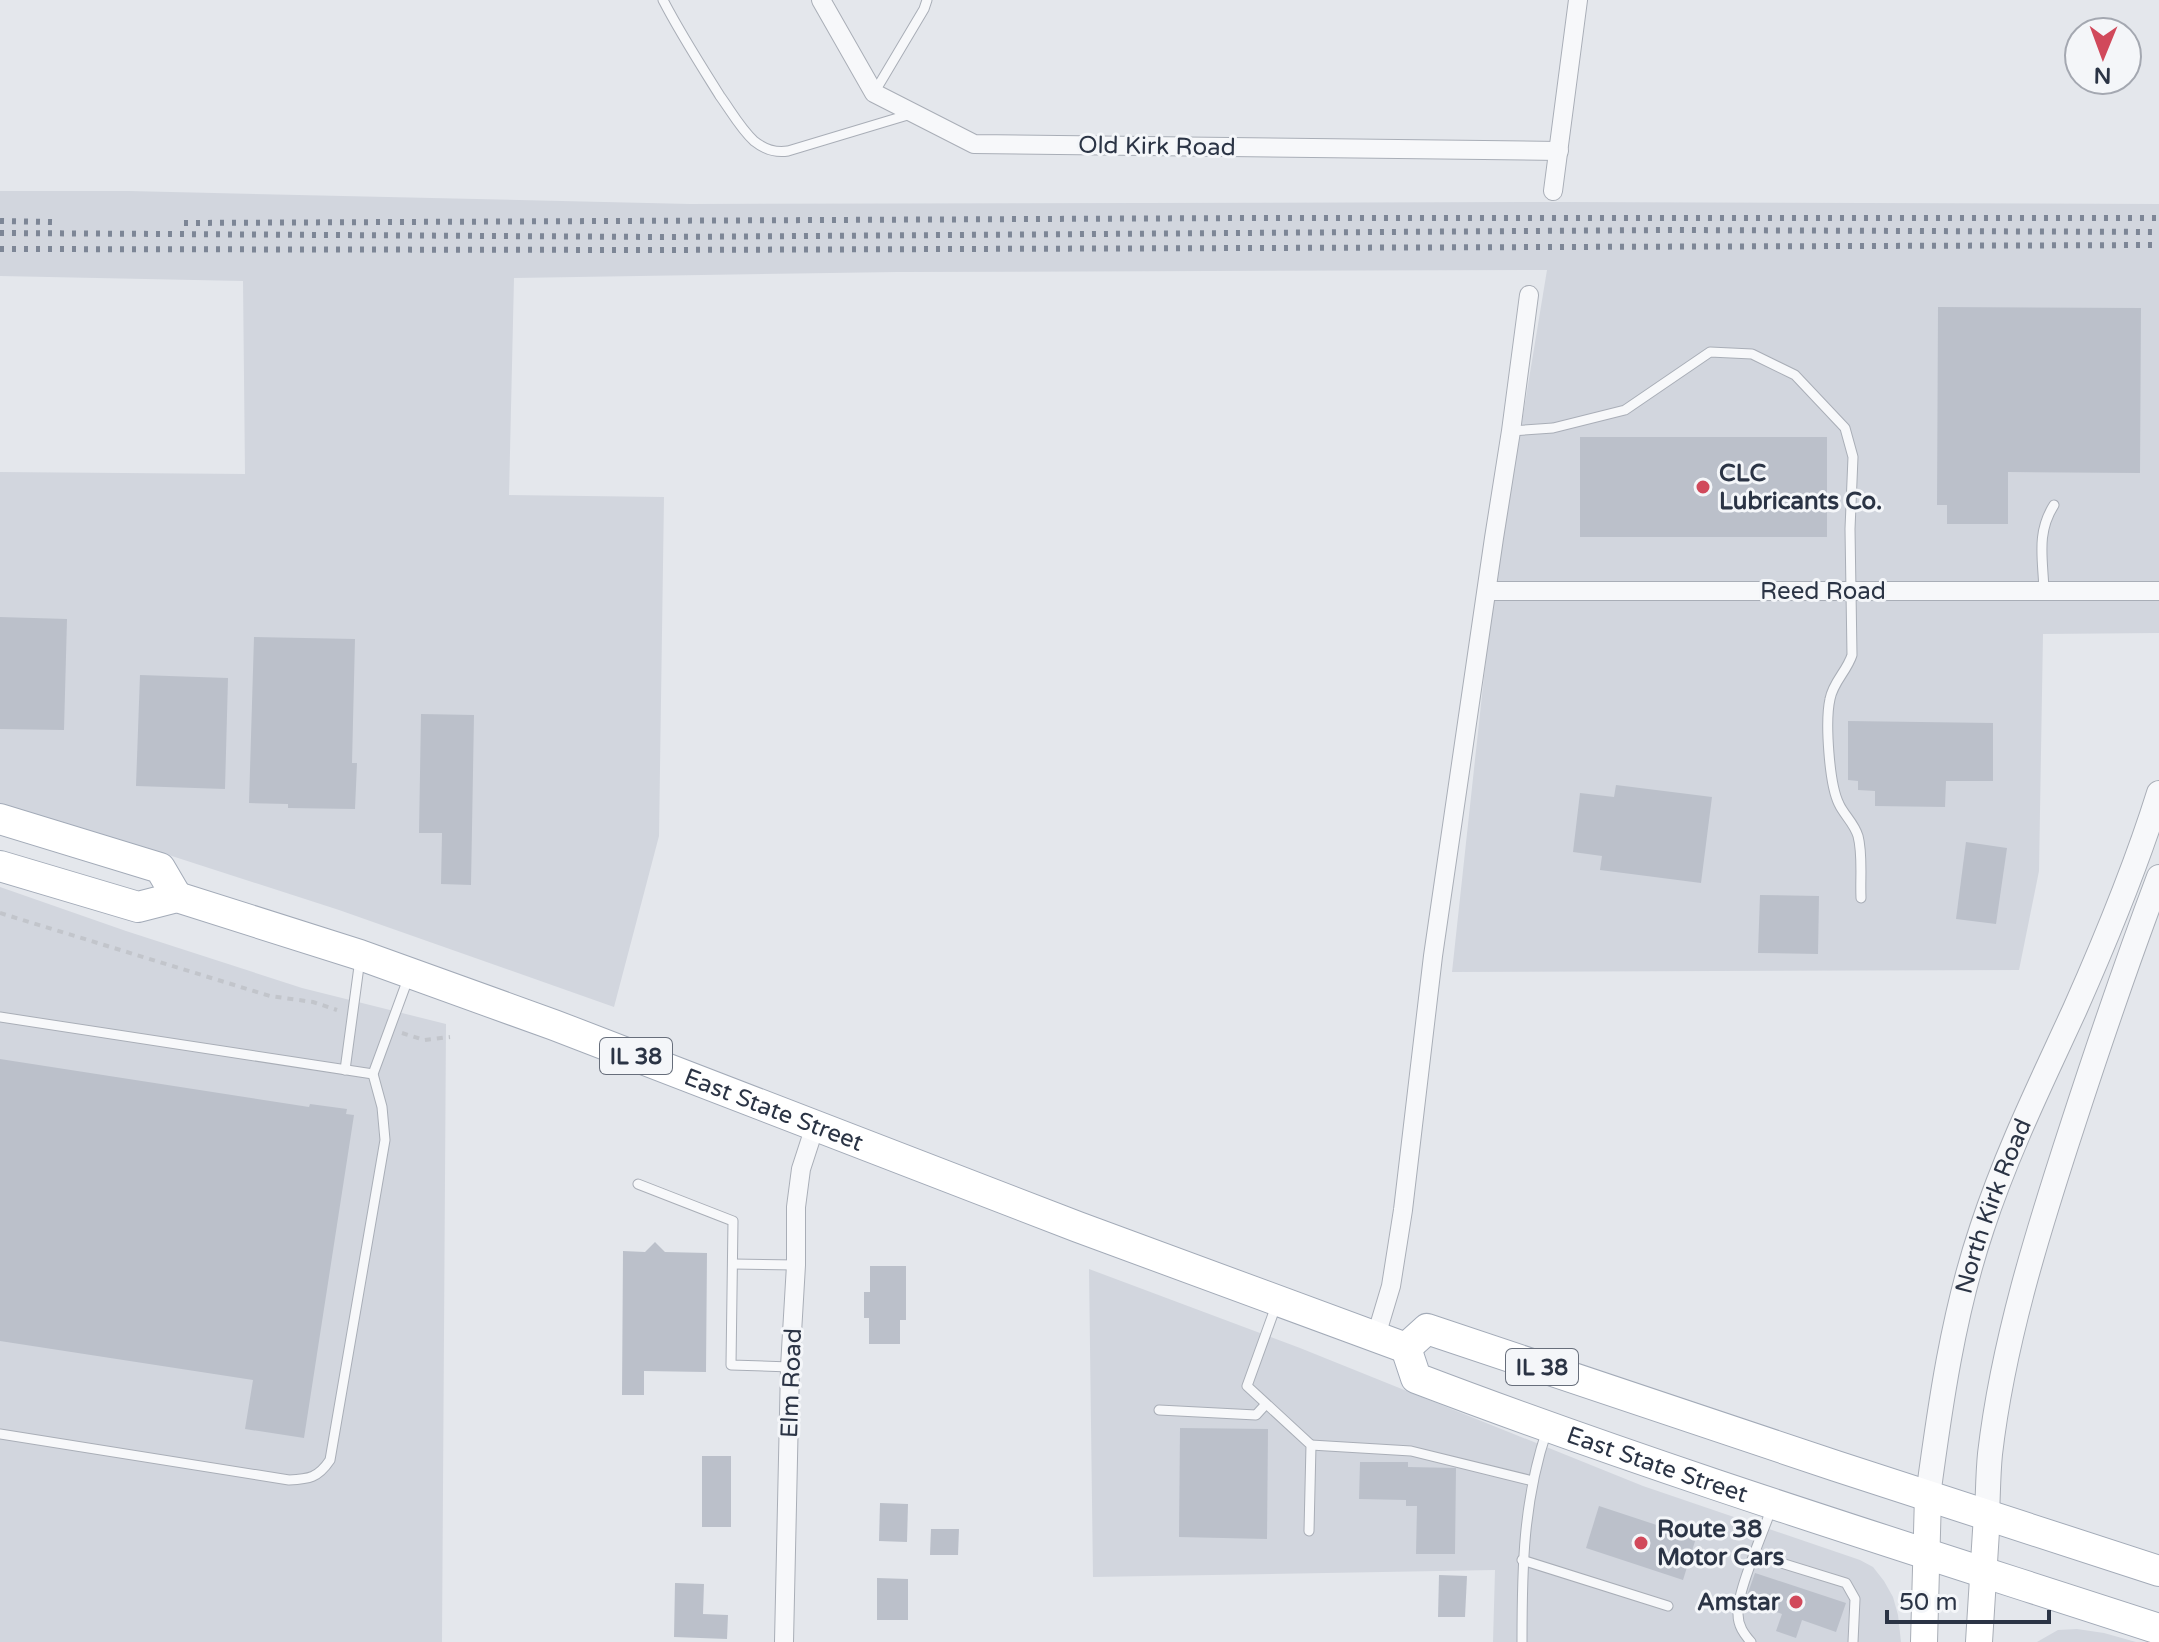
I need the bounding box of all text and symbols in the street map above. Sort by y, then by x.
north arrow [2063,16,2143,96]
text: N [2094,62,2112,88]
street label: Old Kirk Road [1078,131,1236,162]
place label: CLC Lubricants Co. [1719,459,1882,516]
marker: CLC Lubricants Co. [1694,478,1712,496]
street label: Reed Road [1760,577,1886,606]
road number: IL 38 [600,1038,672,1074]
street label: East State Street [680,1063,867,1158]
street label: North Kirk Road [1950,1114,2038,1297]
street label: Elm Road [775,1328,808,1438]
road number: IL 38 [1506,1349,1578,1385]
street label: East State Street [1563,1420,1751,1509]
place label: Route 38 Motor Cars [1657,1515,1784,1572]
marker: Route 38 Motor Cars [1632,1534,1650,1552]
scale bar [1887,1574,2049,1624]
place label: Amstar [1697,1588,1781,1617]
text: 50 m [1899,1588,1957,1617]
marker: Amstar [1787,1593,1805,1611]

